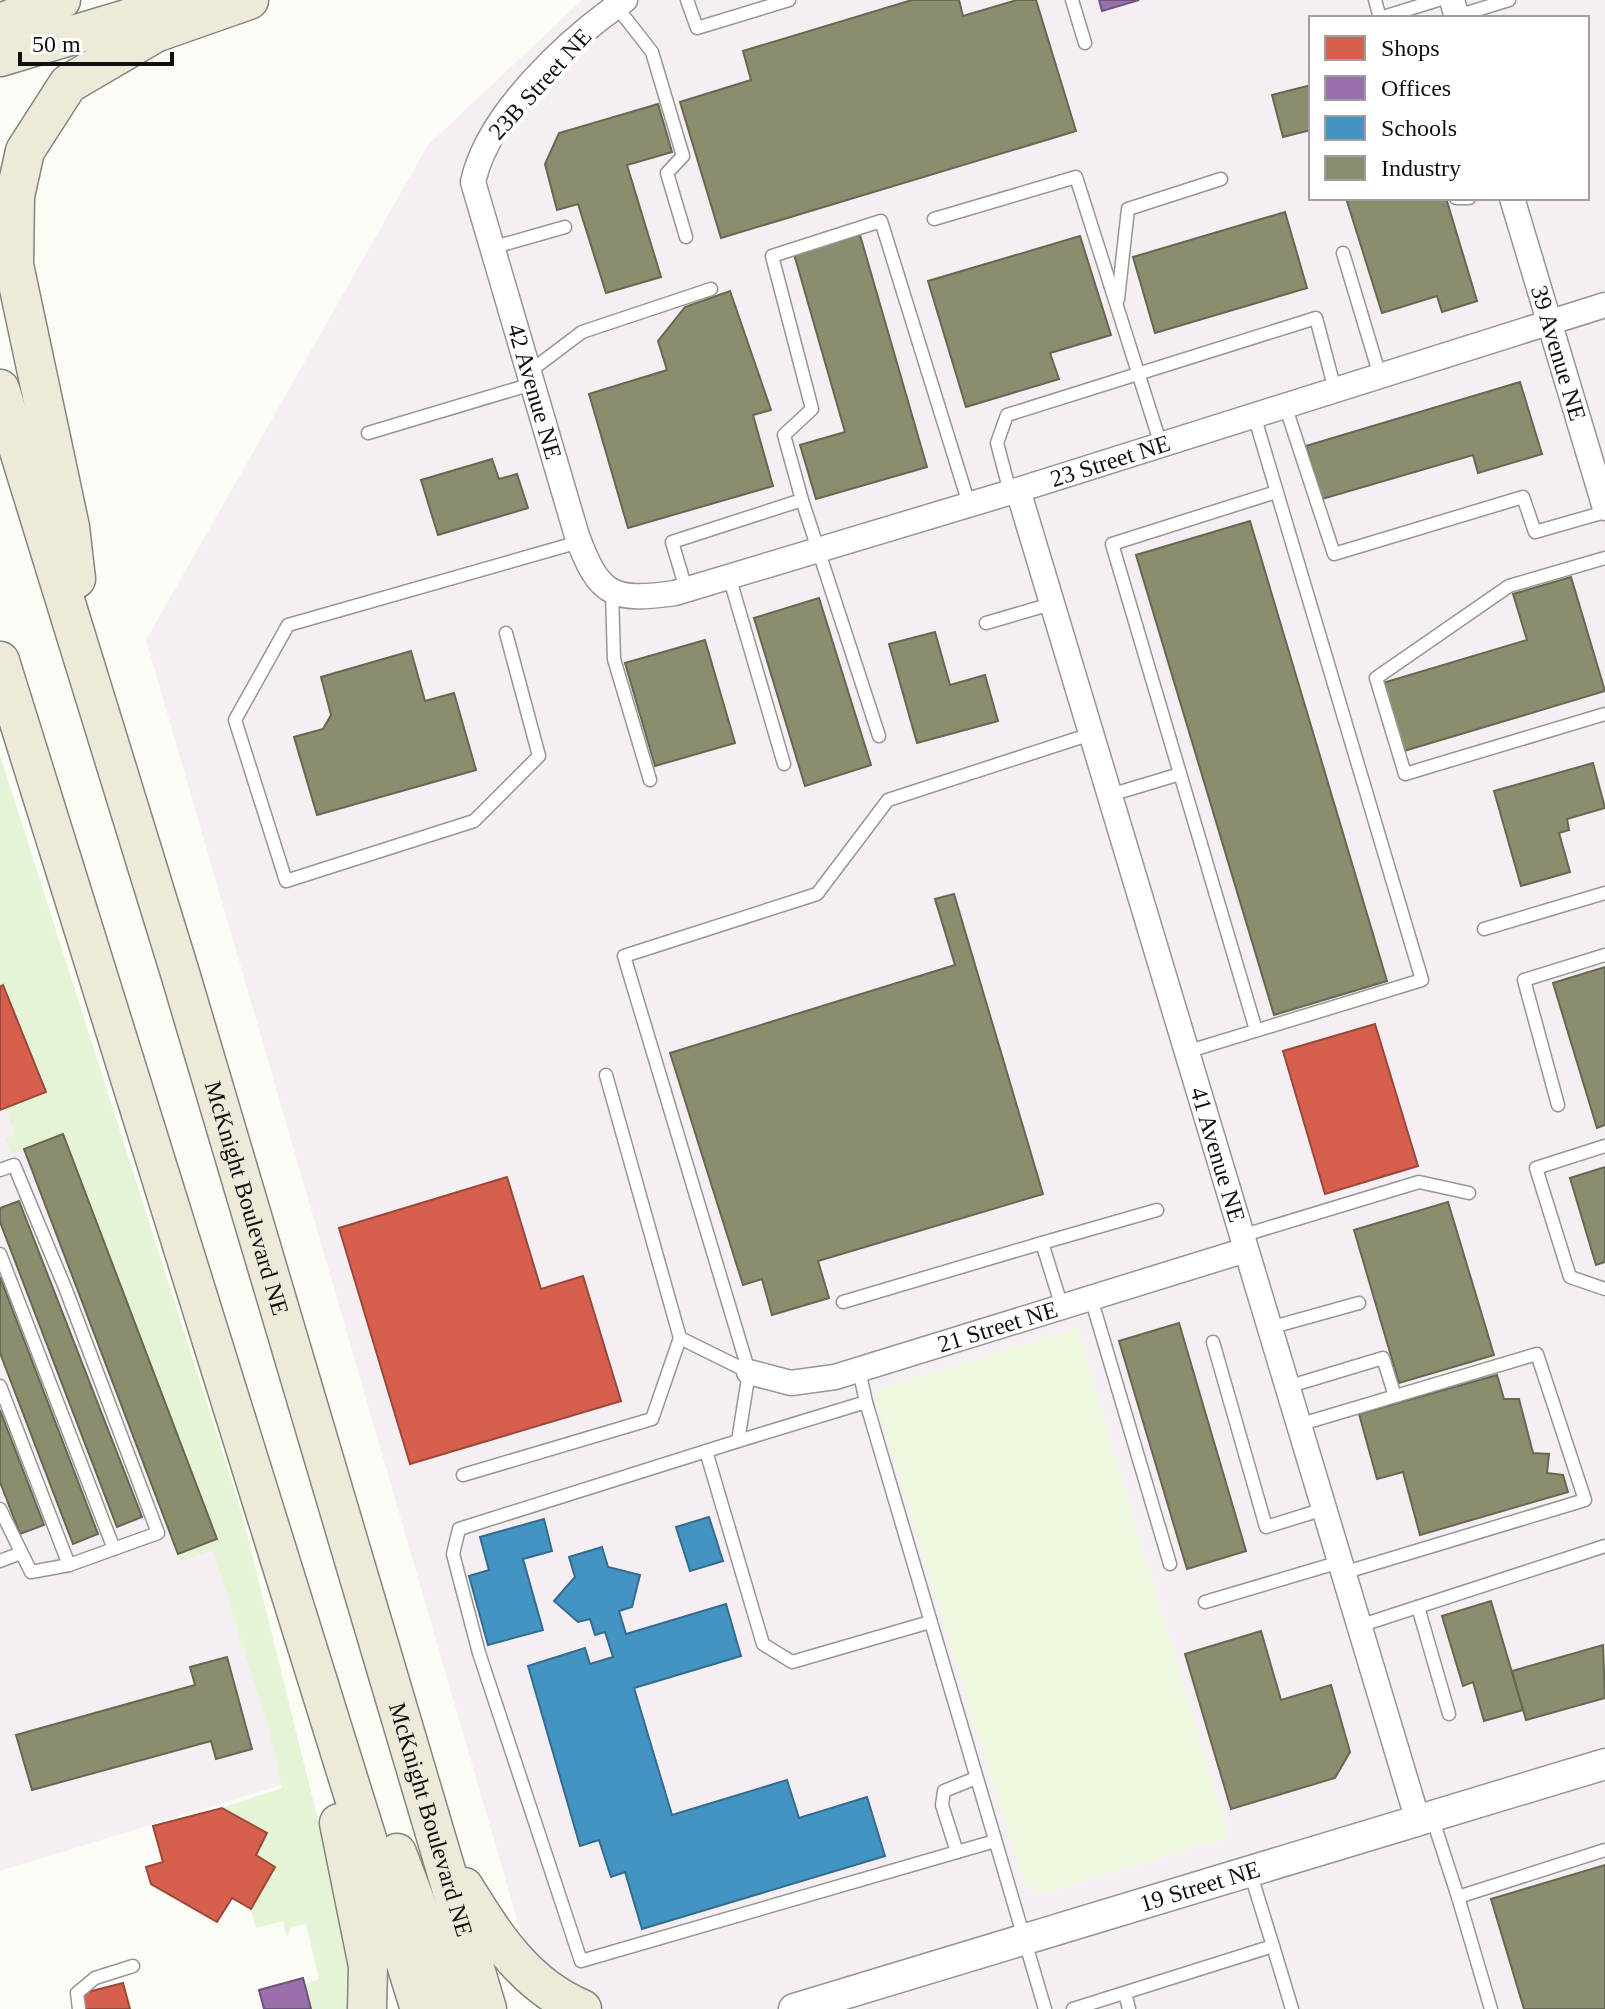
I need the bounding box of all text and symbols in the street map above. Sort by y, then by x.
scale bar [20,16,172,66]
legend [1309,16,1589,200]
street label: 23B Street NE [484,23,596,145]
text: 50 m [32,31,81,57]
text: Shops [1381,35,1440,61]
text: Offices [1381,75,1451,101]
text: Schools [1381,115,1457,141]
text: Industry [1381,155,1461,181]
street label: 39 Avenue NE [1526,283,1591,424]
street label: 42 Avenue NE [502,321,567,462]
street label: 23 Street NE [1047,430,1173,492]
street label: McKnight Boulevard NE [200,1078,294,1318]
street label: 41 Avenue NE [1185,1084,1250,1225]
street label: 21 Street NE [935,1296,1061,1357]
street label: McKnight Boulevard NE [384,1699,478,1940]
street label: 19 Street NE [1137,1856,1263,1917]

